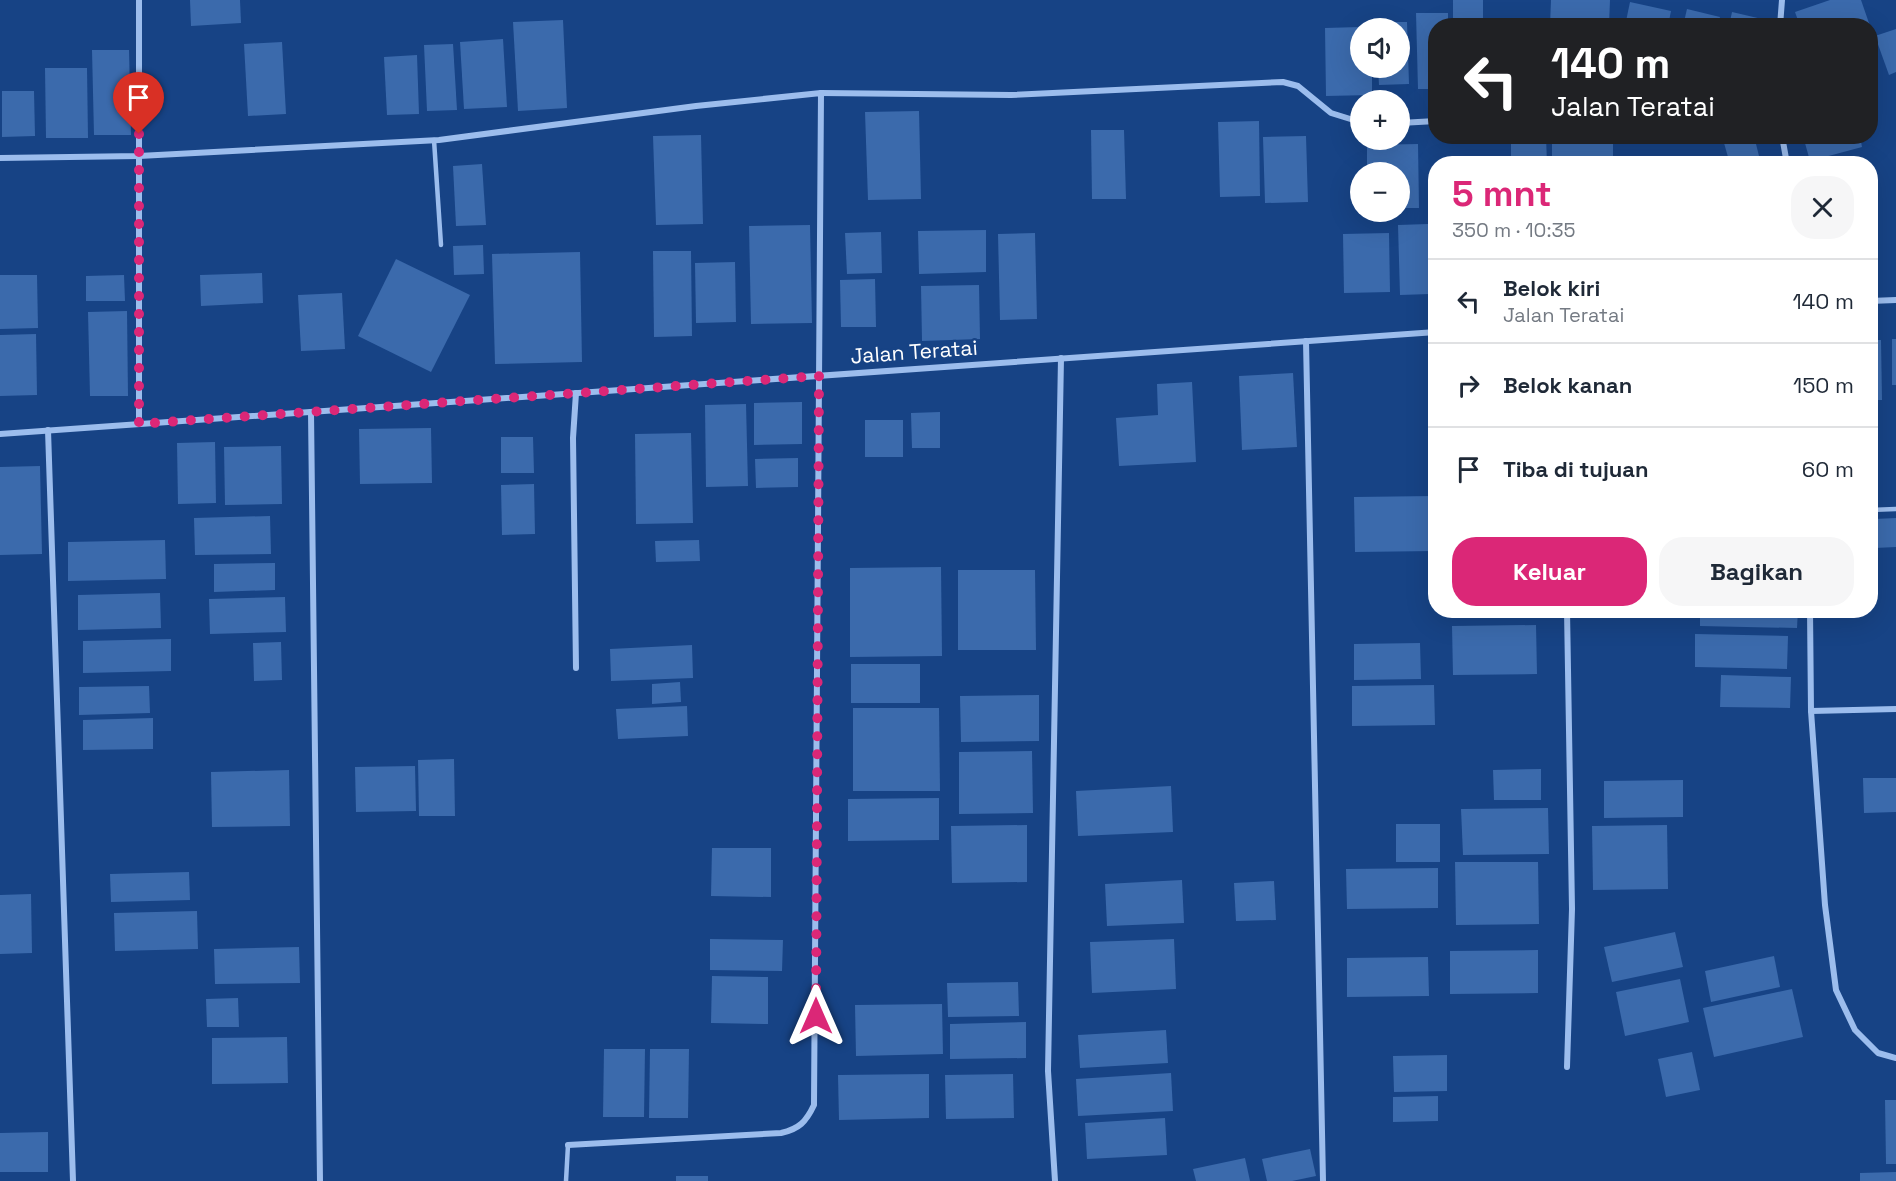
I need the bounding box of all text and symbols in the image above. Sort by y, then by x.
map controls [1350,18,1410,222]
button: sound [1350,18,1410,78]
text: 140 m [1551,37,1670,90]
icon: left [1452,42,1530,120]
pin [113,72,164,134]
icon: arrive [122,81,155,114]
text: Jalan Teratai [1551,89,1715,124]
button: + [1350,90,1410,150]
button: − [1350,162,1410,222]
text: 5 mnt [1452,171,1552,217]
button: close [1791,176,1854,239]
text: 350 m · 10:35 [1452,217,1576,243]
text: Belok kiri [1503,274,1600,302]
icon: left [1452,285,1485,318]
text: 140 m [1792,287,1854,315]
text: Jalan Teratai [1503,302,1624,328]
street label: Jalan Teratai [849,334,978,369]
icon: right [1452,369,1485,402]
text: Belok kanan [1503,371,1632,399]
text: 150 m [1793,371,1854,399]
icon: arrive [1452,453,1485,486]
text: Tiba di tujuan [1503,455,1649,483]
text: 60 m [1802,455,1854,483]
button: Keluar [1452,537,1647,606]
button: Bagikan [1659,537,1854,606]
position arrow [784,984,848,1048]

